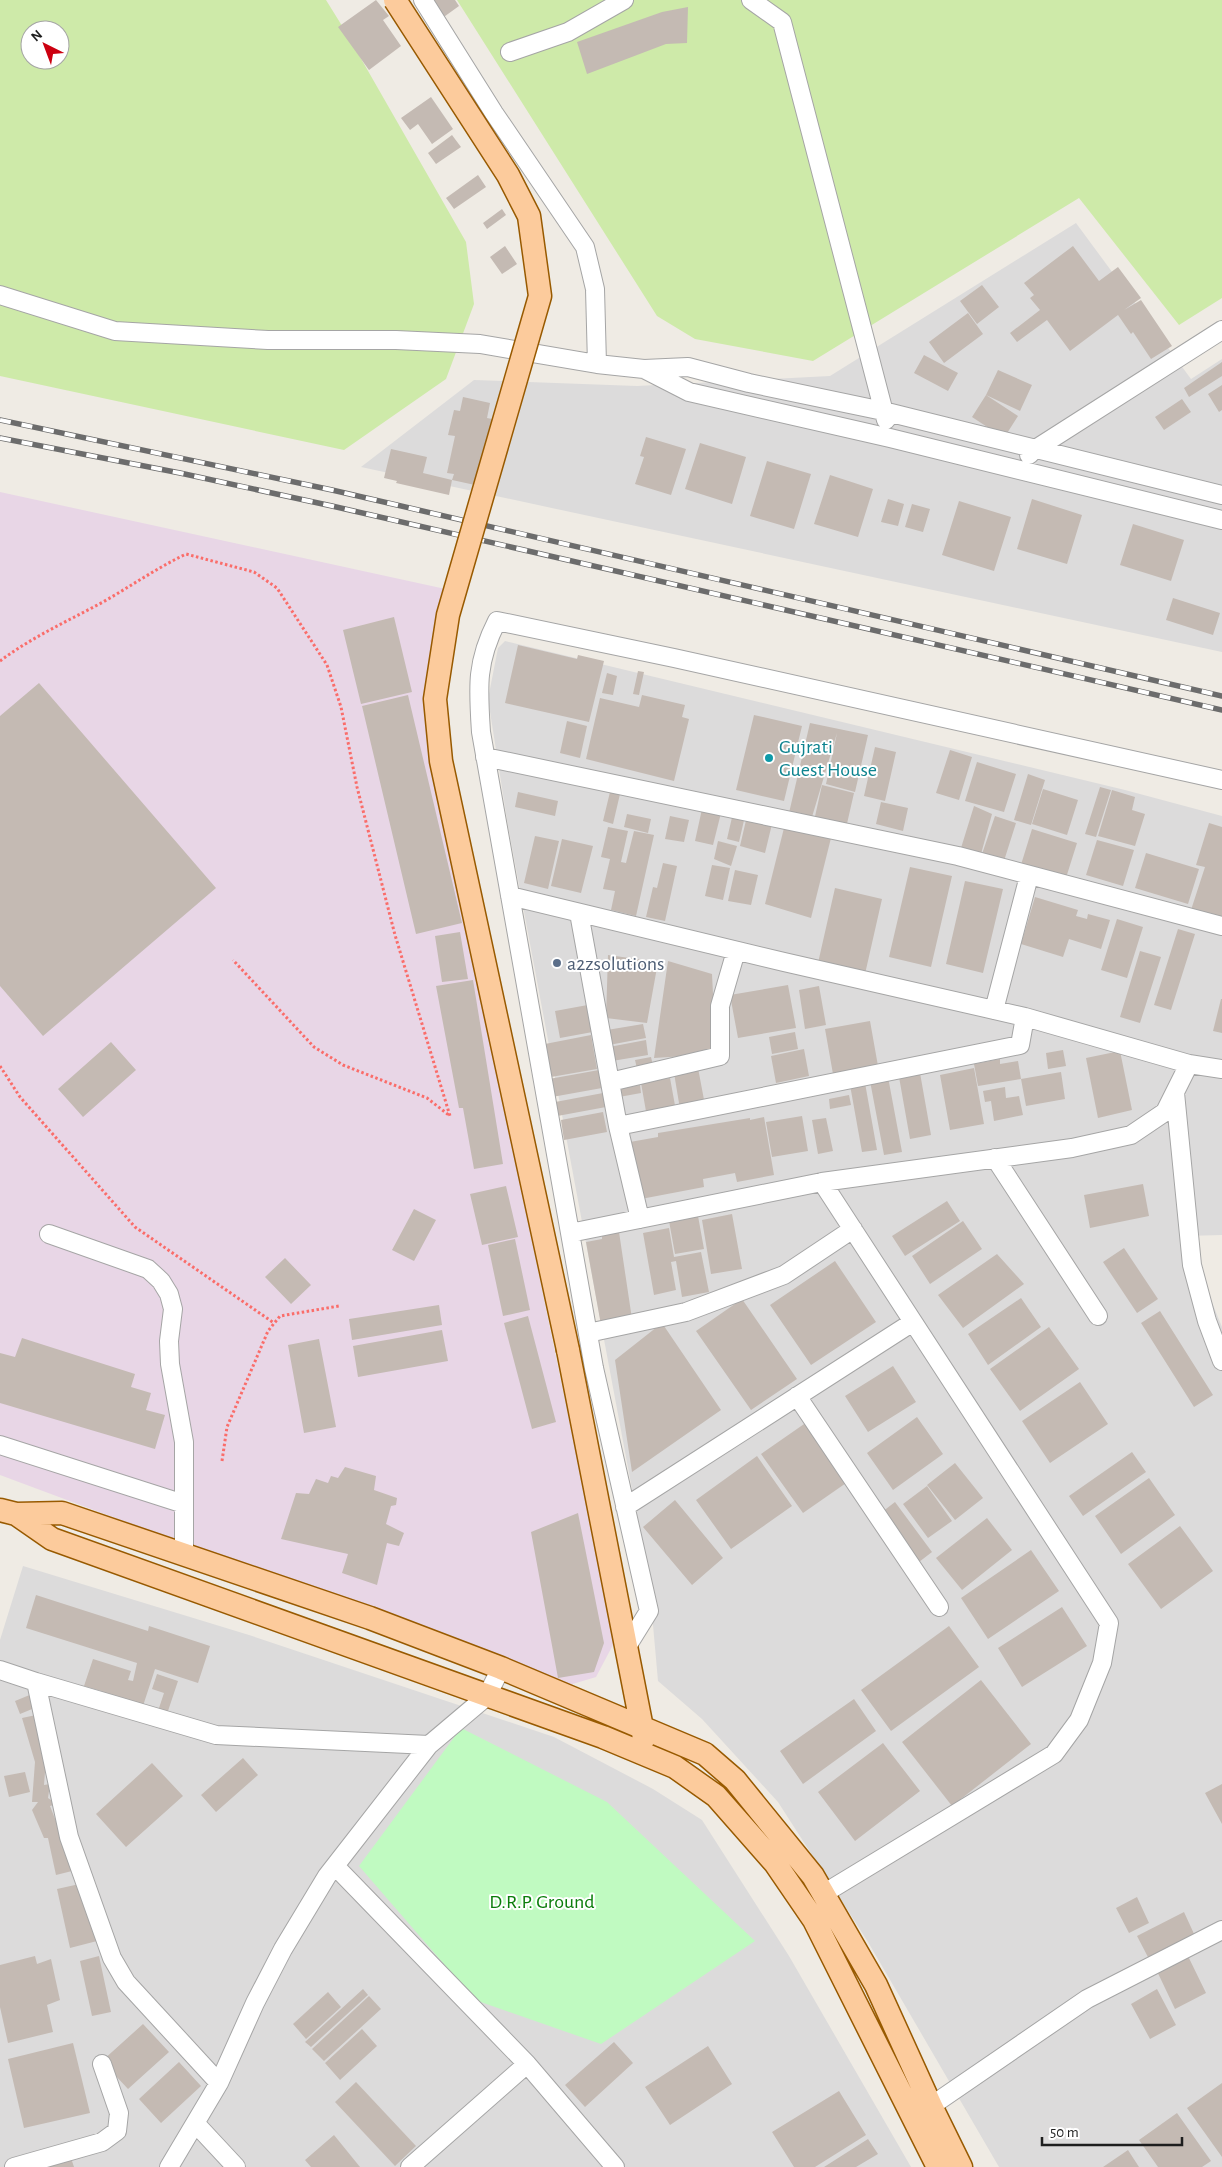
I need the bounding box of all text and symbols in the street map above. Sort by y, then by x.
north arrow [20,20,70,70]
text: N [29,28,45,45]
place label: Gujrati Guest House [779,737,877,780]
marker: Gujrati Guest House [763,752,775,764]
place label: a2zsolutions [567,954,665,974]
marker: a2zsolutions [551,957,563,969]
park label: D.R.P. Ground [489,1892,595,1912]
scale bar [1042,2114,1182,2146]
text: 50 m [1050,2125,1079,2140]

